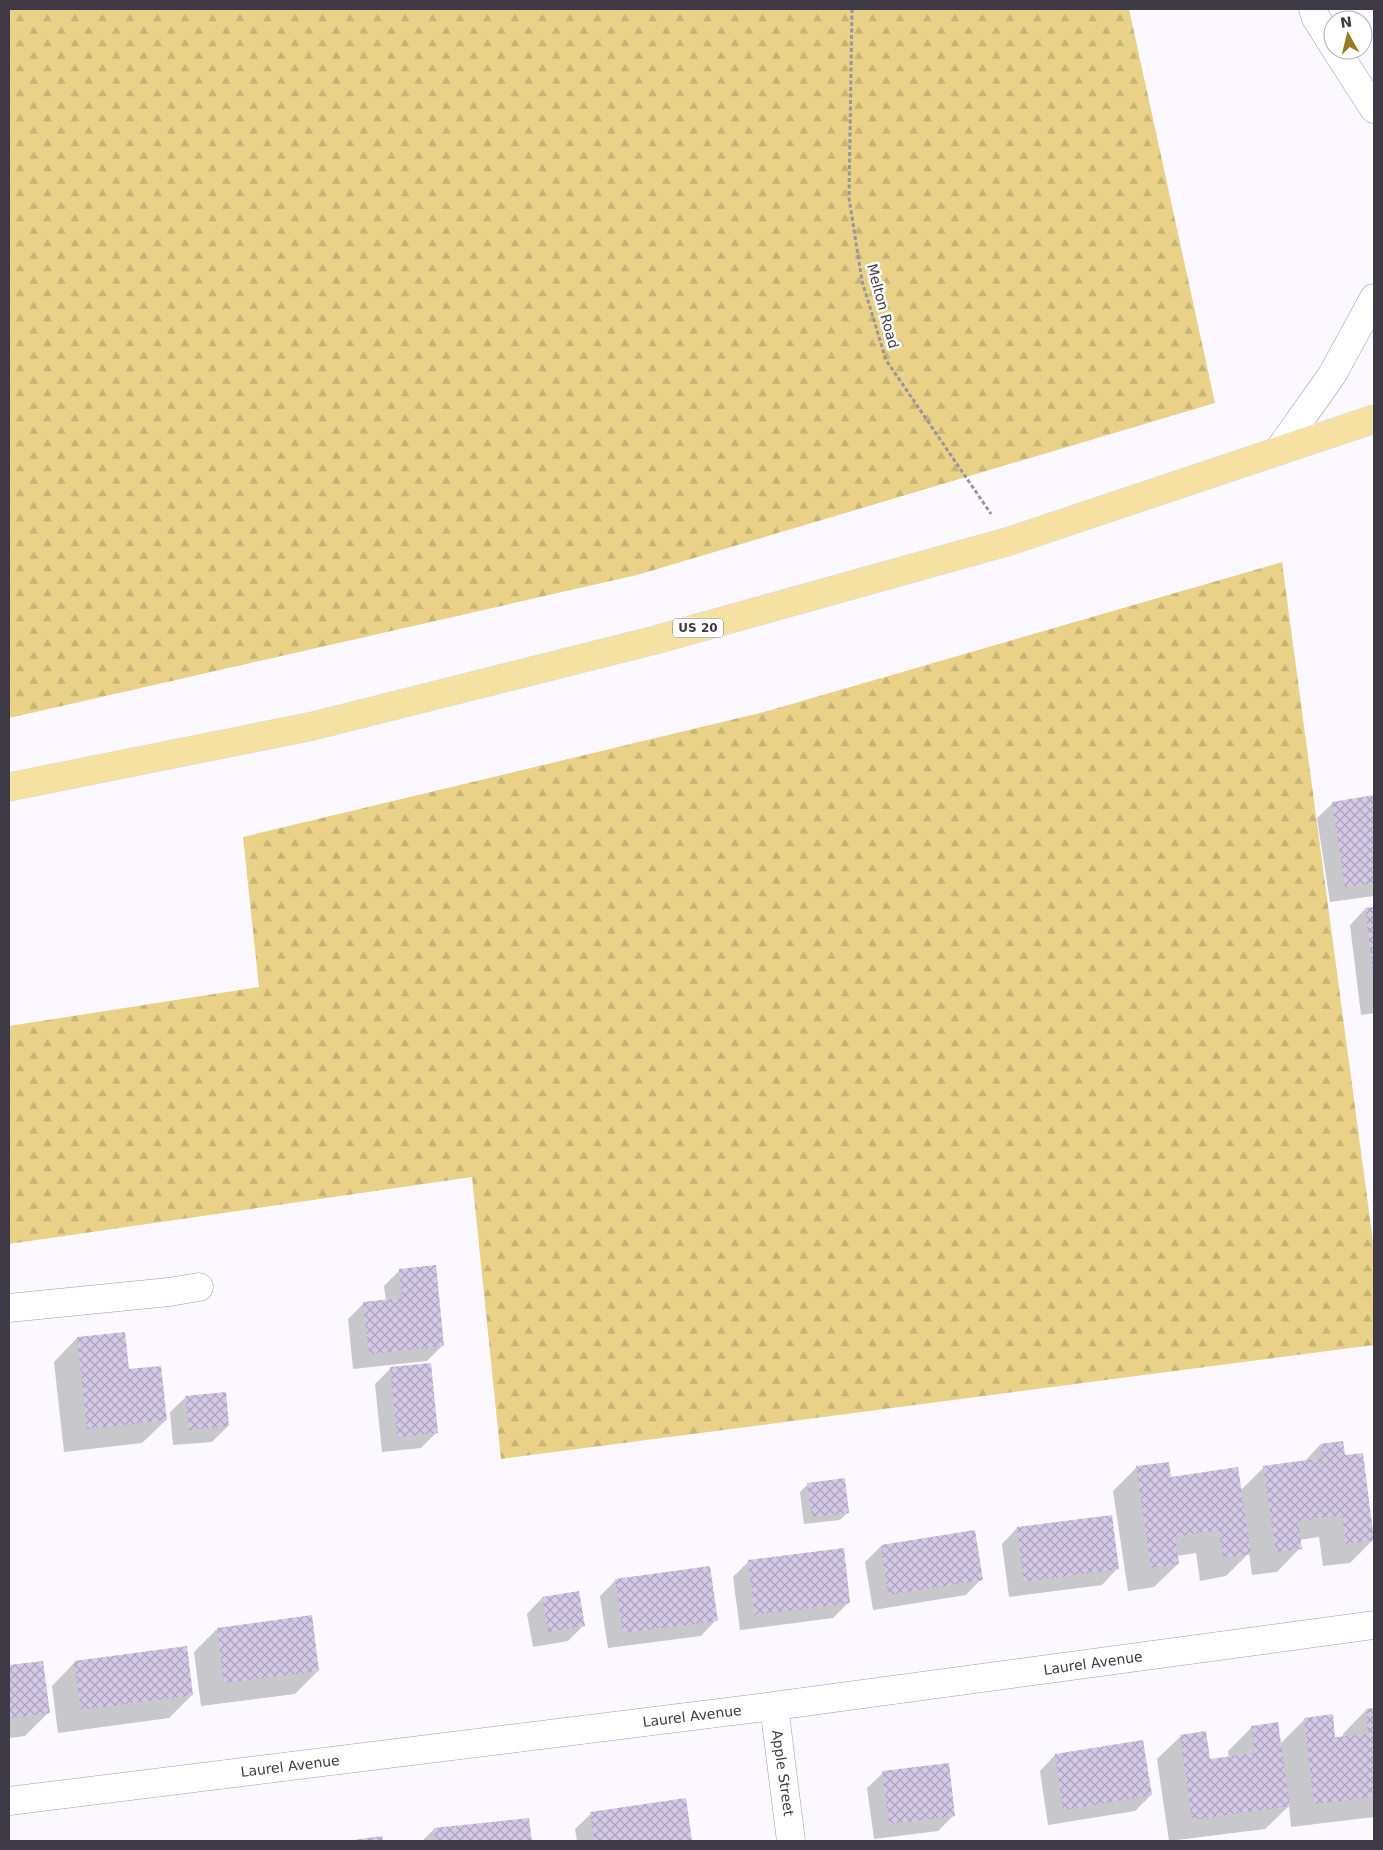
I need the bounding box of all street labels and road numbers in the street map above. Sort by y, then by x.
street label: Melton Road [864,262,902,350]
road number: US 20 [673,618,723,638]
street label: Laurel Avenue [1043,1648,1143,1678]
street label: Laurel Avenue [642,1702,742,1730]
street label: Apple Street [769,1729,797,1818]
street label: Laurel Avenue [240,1752,340,1780]

